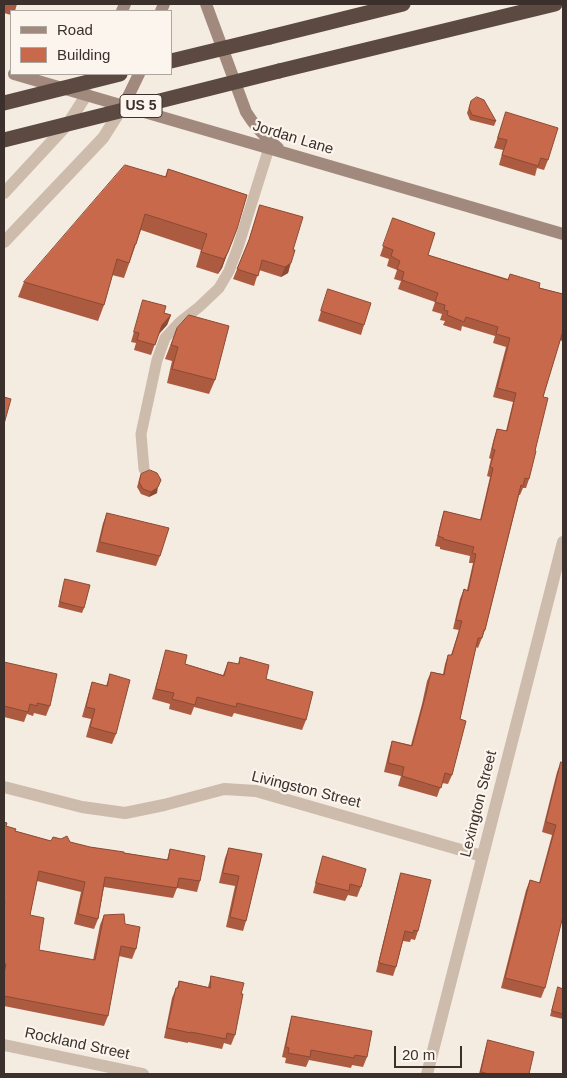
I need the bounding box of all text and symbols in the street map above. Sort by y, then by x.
legend [10,10,172,75]
text: Road [57,21,93,38]
text: Building [57,46,110,63]
road number: US 5 [120,94,162,118]
street label: Jordan Lane [250,117,336,159]
street label: Lexington Street [457,749,501,859]
street label: Livingston Street [250,768,362,812]
street label: Rockland Street [23,1024,131,1064]
scale bar [397,1036,464,1068]
text: 20 m [402,1046,435,1063]

